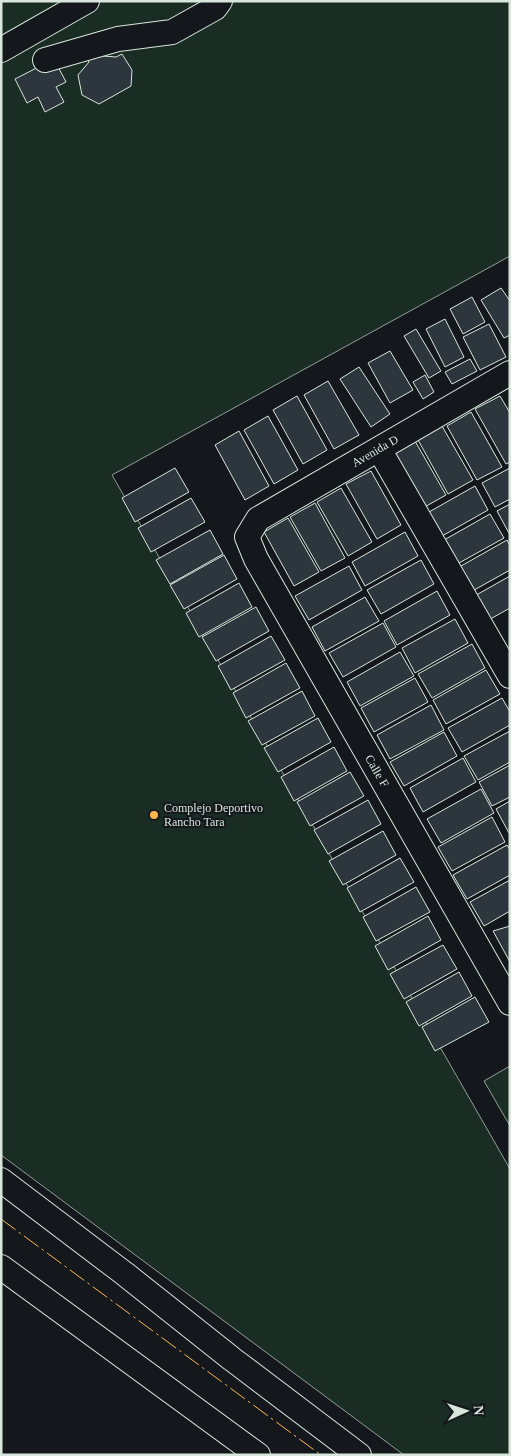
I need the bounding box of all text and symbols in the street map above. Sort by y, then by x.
street label: Avenida D [349,432,401,470]
street label: Calle F [362,752,392,790]
place label: Complejo Deportivo Rancho Tara [164,801,263,829]
marker: Complejo Deportivo Rancho Tara [148,809,160,821]
north arrow [441,1386,491,1436]
text: N [471,1405,486,1416]

